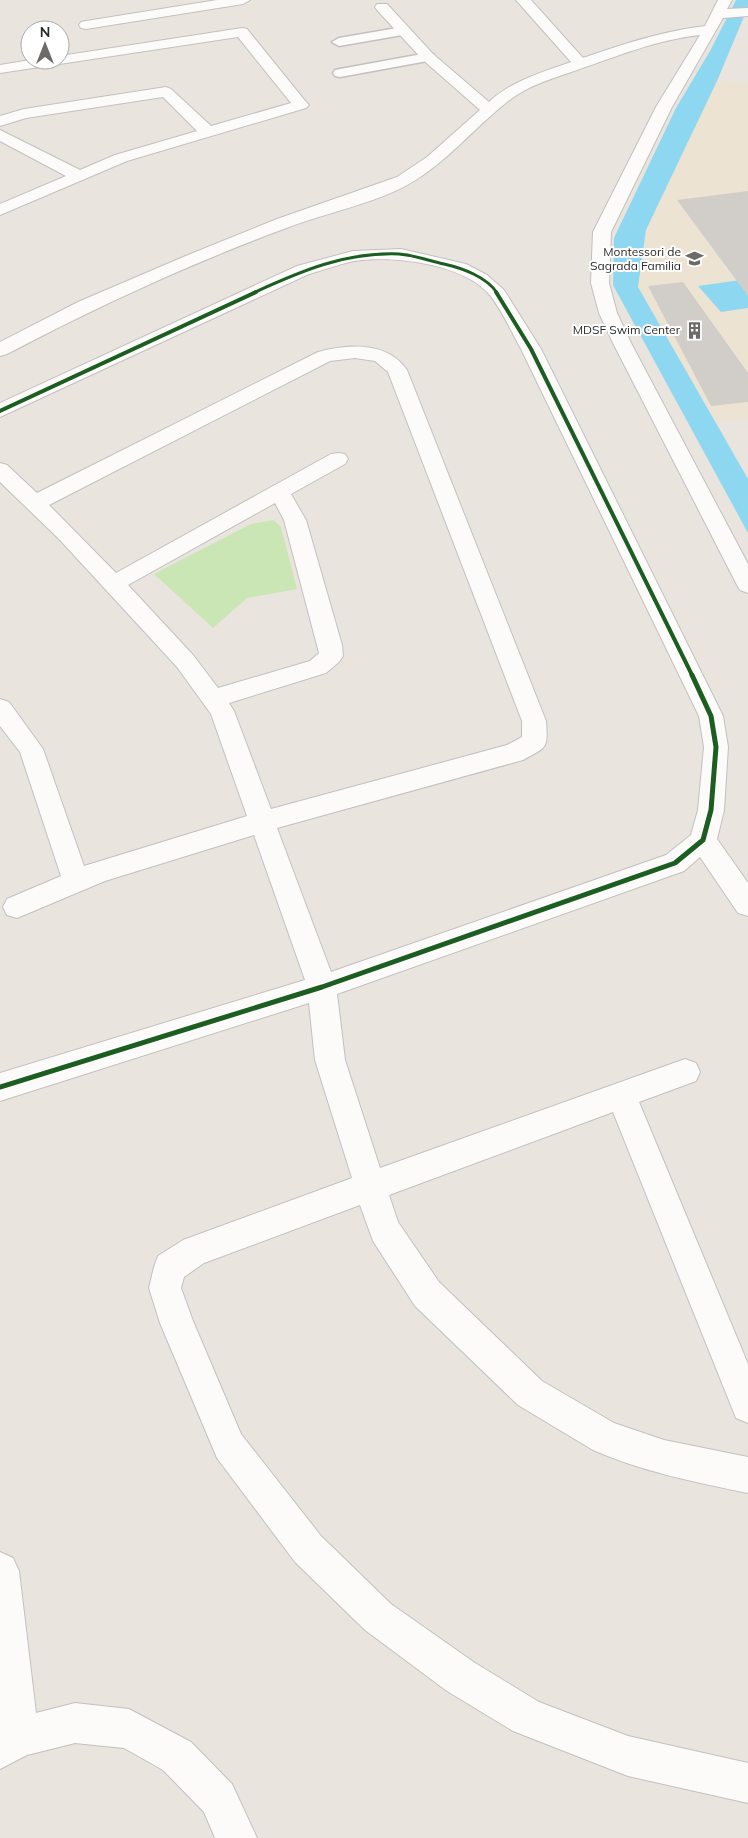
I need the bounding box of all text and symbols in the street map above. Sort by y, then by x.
north arrow [20,20,70,70]
text: N [40,23,50,41]
place label: Montessori de Sagrada Familia [590,244,681,273]
school or university icon: Montessori de Sagrada Familia [685,249,705,269]
building icon: MDSF Swim Center [684,320,704,340]
place label: MDSF Swim Center [573,322,681,337]

